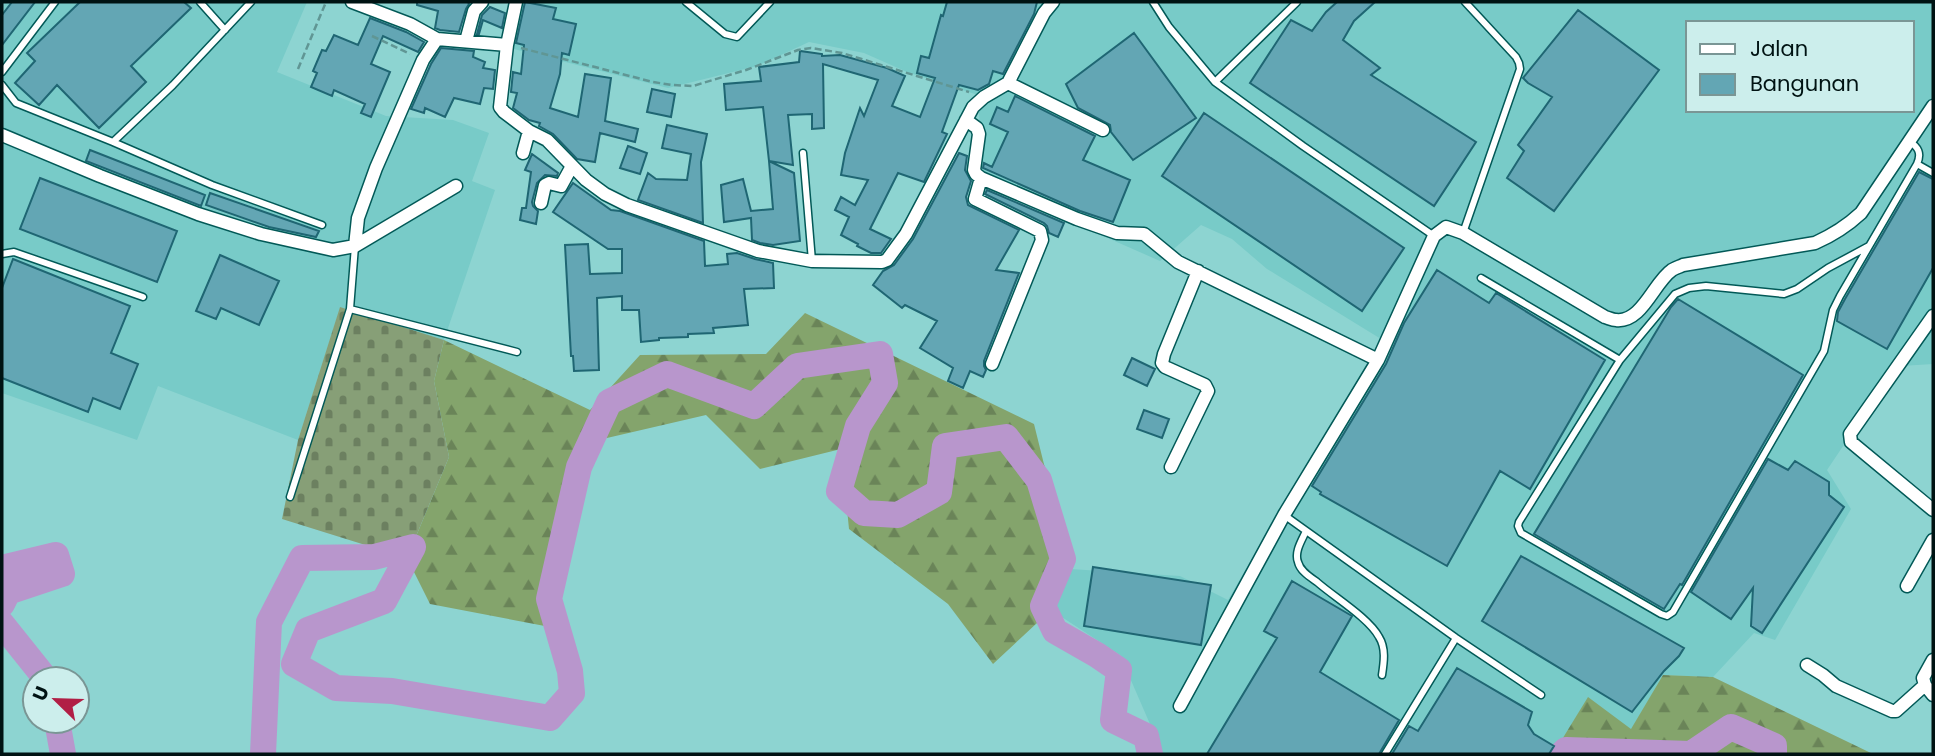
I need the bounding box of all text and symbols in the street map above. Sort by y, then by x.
legend [1686,21,1914,112]
text: Jalan [1750,34,1808,63]
text: Bangunan [1750,69,1859,98]
north arrow [21,665,91,735]
text: U [26,682,56,705]

